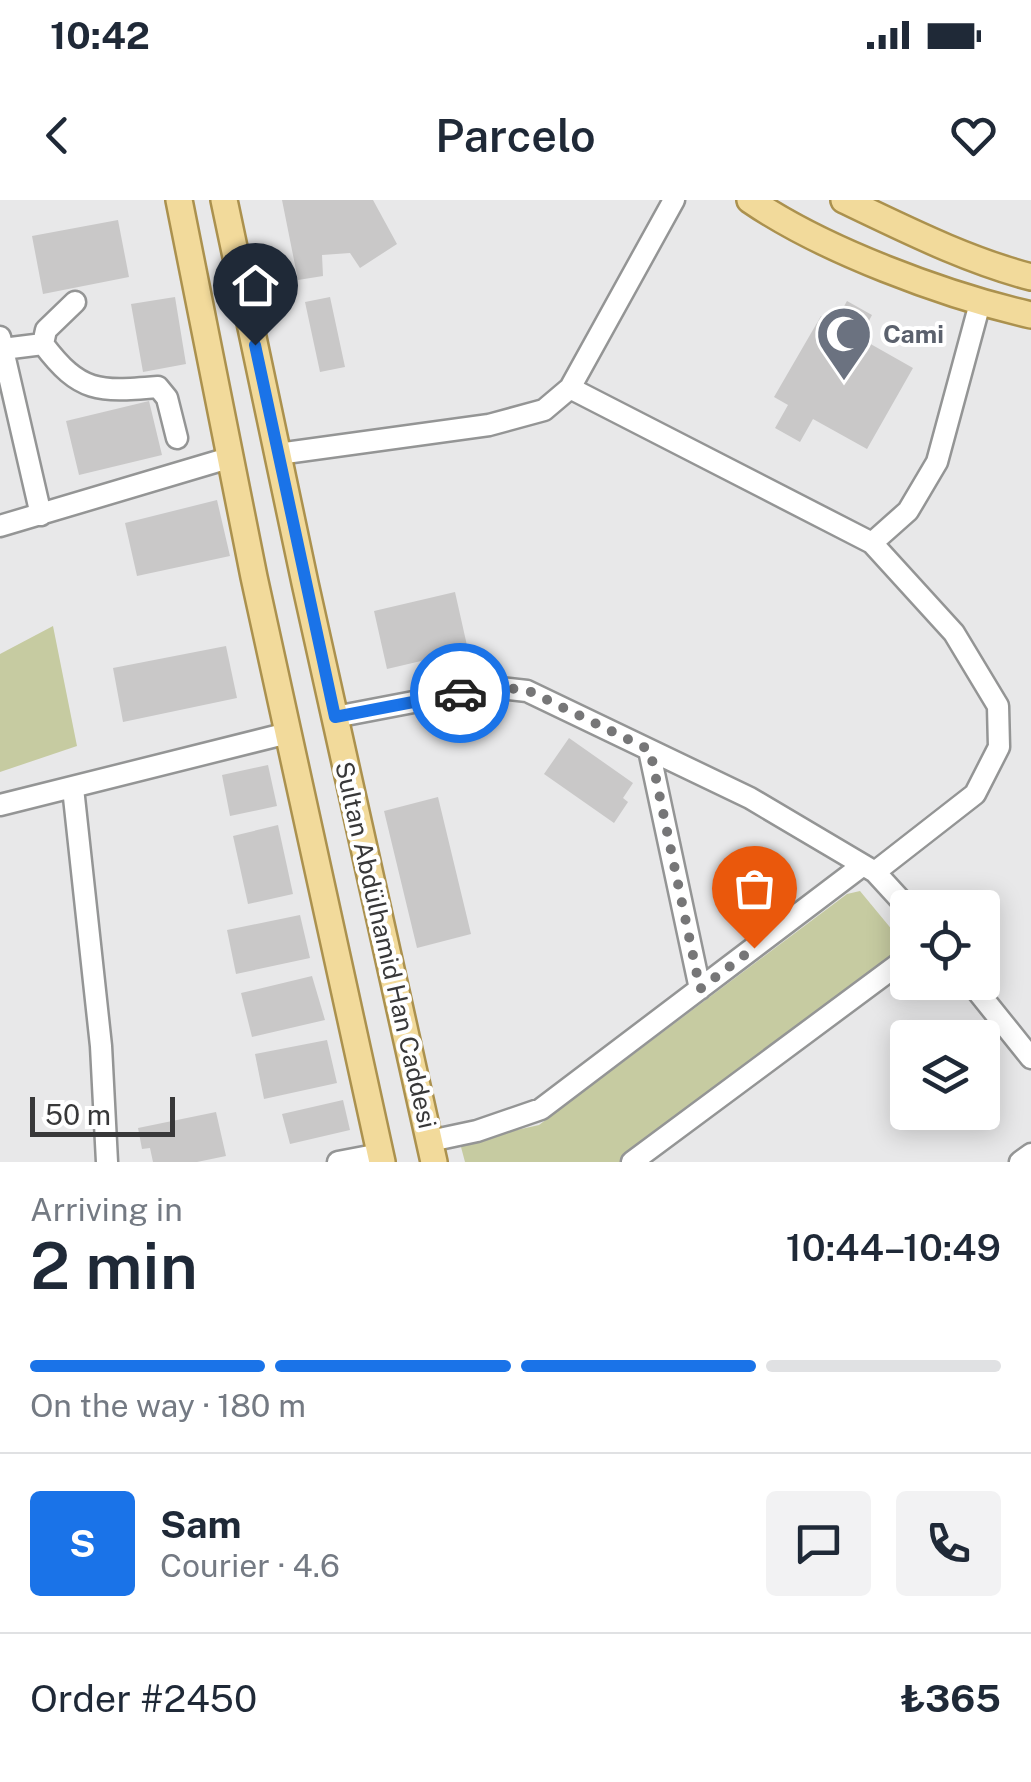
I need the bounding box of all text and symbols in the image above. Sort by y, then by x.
text: 10:42 [50,13,150,58]
icon: back [30,108,85,163]
icon: heart [946,108,1001,163]
text: Parcelo [435,109,596,162]
pin [213,243,298,346]
icon: home [228,258,283,313]
mosque icon: Cami [814,304,874,383]
place label: Cami [883,319,944,349]
courier [410,643,510,743]
icon: car [433,666,488,721]
street label: Sultan Abdülhamid Han Caddesi [329,759,443,1131]
pin [712,846,797,949]
icon: bag [727,861,782,916]
map controls [890,890,1000,1130]
button: locate [890,890,1000,1000]
button: layers [890,1020,1000,1130]
scale bar [30,1092,175,1136]
text: 50 m [45,1098,111,1131]
text: Arriving in [30,1191,183,1228]
text: 10:44–10:49 [786,1225,1001,1270]
text: 2 min [30,1227,198,1304]
text: On the way · 180 m [30,1387,306,1424]
button: chat [766,1491,871,1596]
button: phone [896,1491,1001,1596]
text: Sam [160,1502,242,1547]
text: S [69,1521,96,1566]
text: Courier · 4.6 [160,1547,340,1584]
text: Order #2450 [30,1676,257,1721]
text: ₺365 [900,1676,1001,1721]

